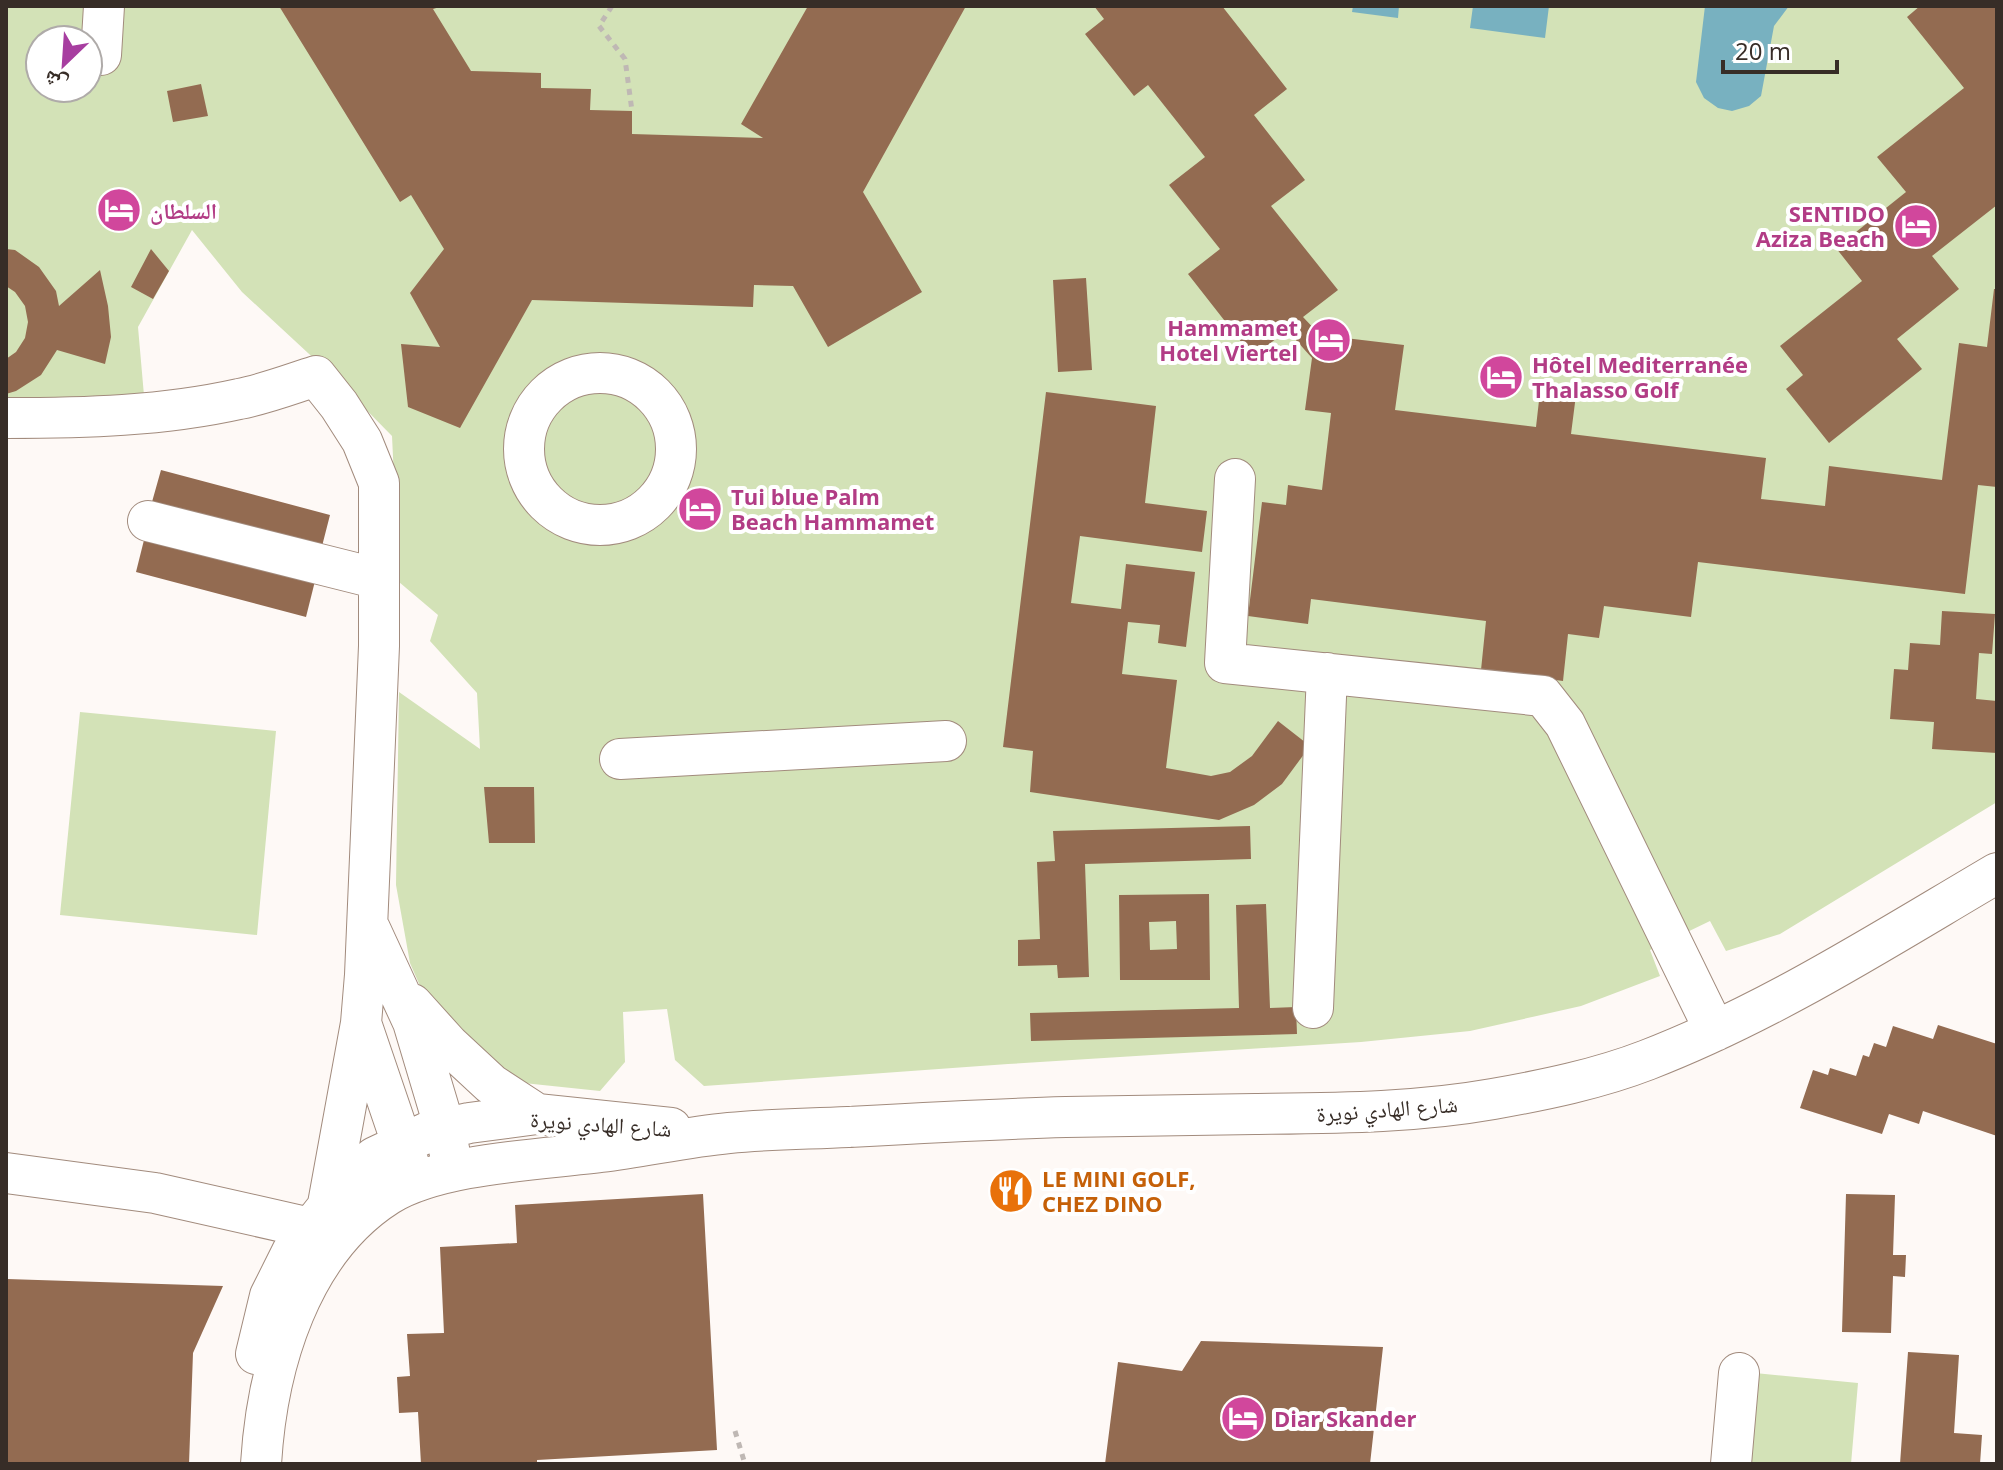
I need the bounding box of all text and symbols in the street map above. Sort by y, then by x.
north arrow [24,24,104,104]
scale bar [1723,24,1837,74]
text: 20 m [1735,34,1791,67]
text: ش [38,65,72,102]
hotel icon: السلطان [95,186,143,234]
place label: السلطان [150,195,217,225]
place label: SENTIDO Aziza Beach [1756,198,1885,253]
hotel icon: SENTIDO Aziza Beach [1892,202,1940,250]
place label: Hammamet Hotel Viertel [1159,312,1298,367]
hotel icon: Hammamet Hotel Viertel [1305,316,1353,364]
place label: Hôtel Mediterranée Thalasso Golf [1532,349,1748,404]
hotel icon: Hôtel Mediterranée Thalasso Golf [1477,353,1525,401]
place label: Tui blue Palm Beach Hammamet [731,481,934,536]
hotel icon: Tui blue Palm Beach Hammamet [676,485,724,533]
street label: شارع الهادي نويرة [1315,1088,1459,1131]
street label: شارع الهادي نويرة [529,1103,673,1146]
place label: LE MINI GOLF, CHEZ DINO [1042,1163,1196,1218]
restaurant icon: LE MINI GOLF, CHEZ DINO [987,1167,1035,1215]
hotel icon: Diar Skander [1219,1394,1267,1442]
place label: Diar Skander [1274,1403,1416,1433]

